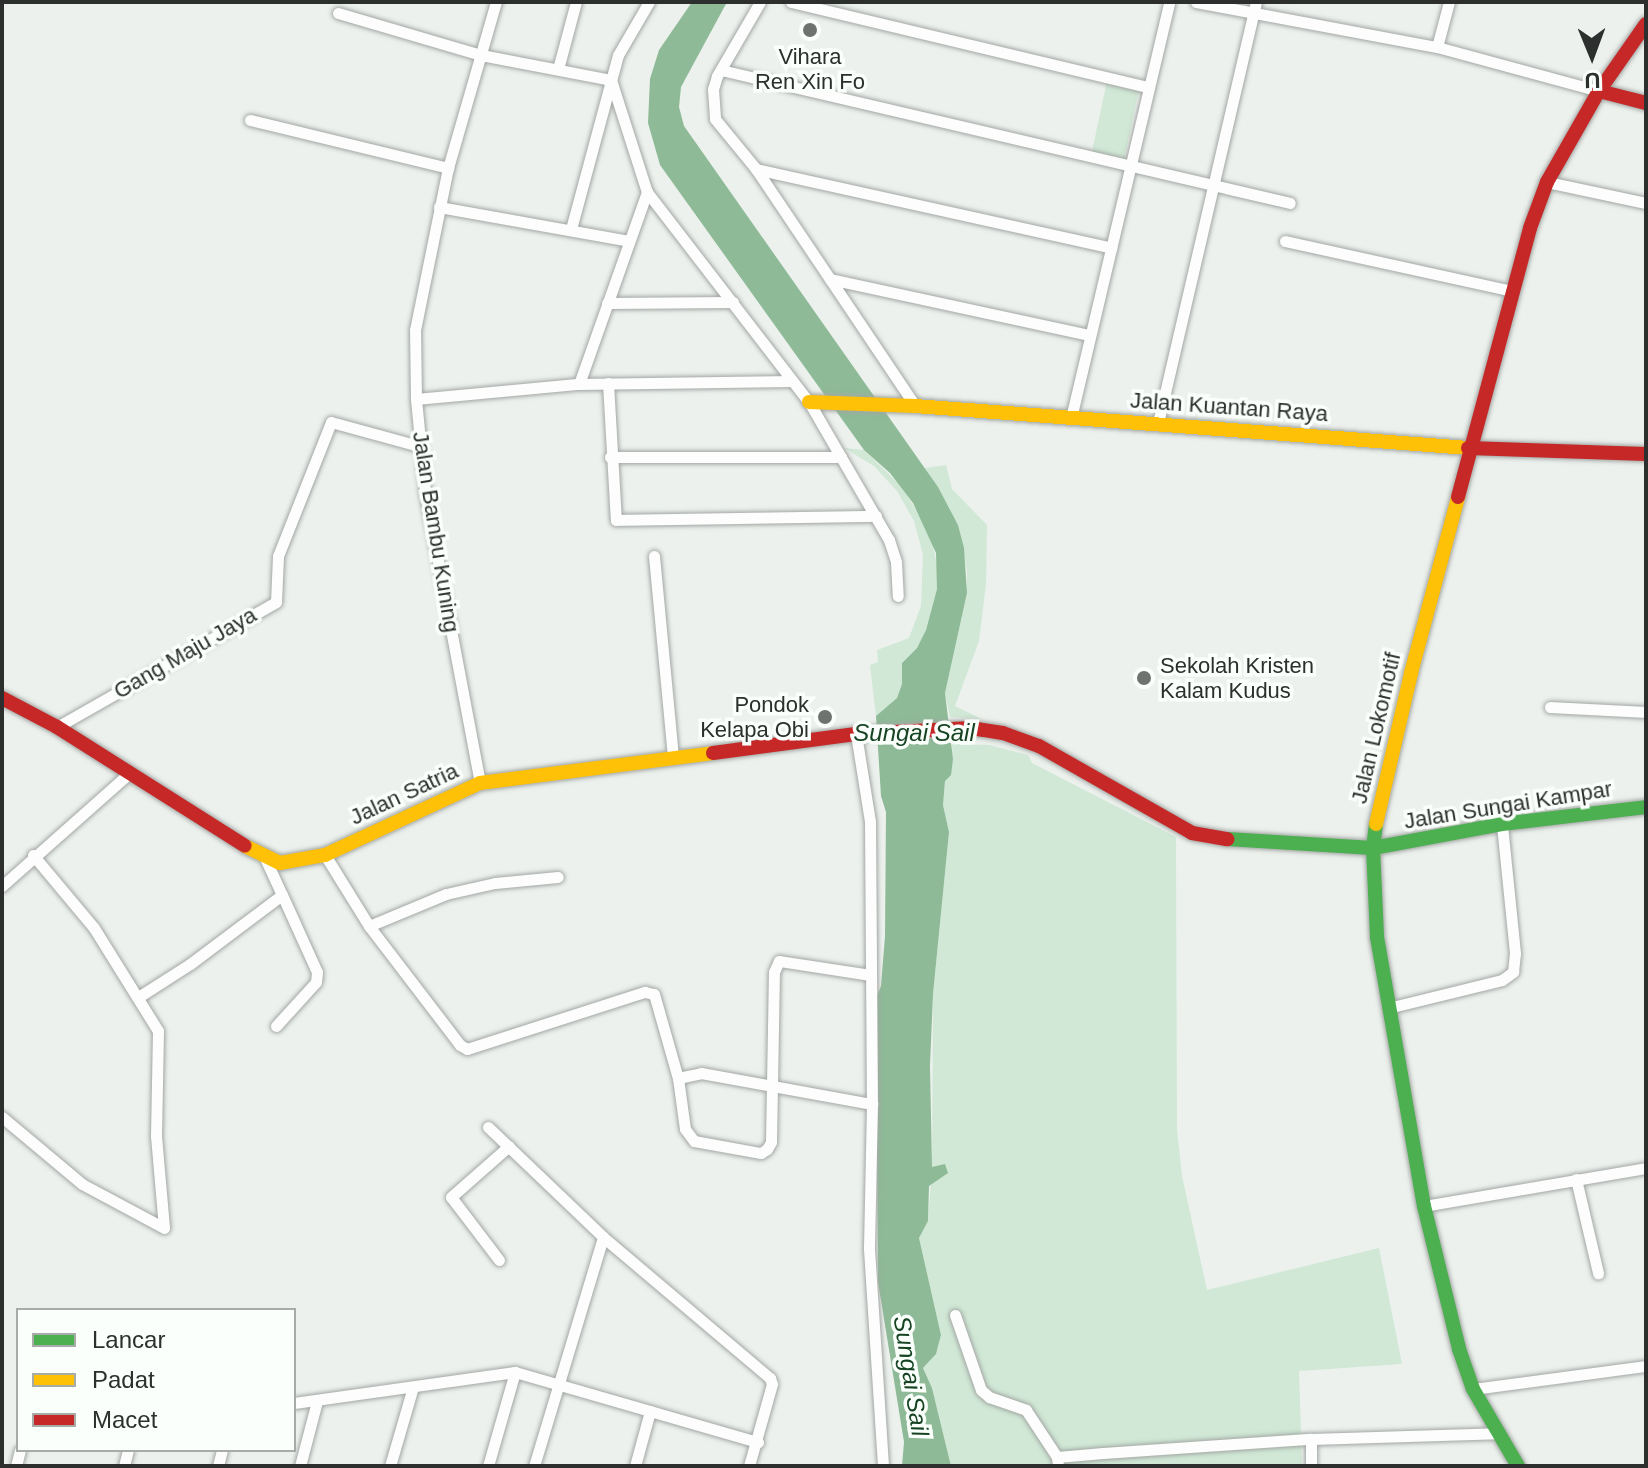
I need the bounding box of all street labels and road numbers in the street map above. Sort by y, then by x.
street label: Jalan Kuantan Raya [1129,387,1329,427]
street label: Jalan Bambu Kuning [407,430,465,634]
street label: Gang Maju Jaya [109,602,261,704]
street label: Jalan Lokomotif [1346,650,1406,806]
street label: Jalan Satria [346,757,462,831]
street label: Jalan Sungai Kampar [1402,776,1614,834]

